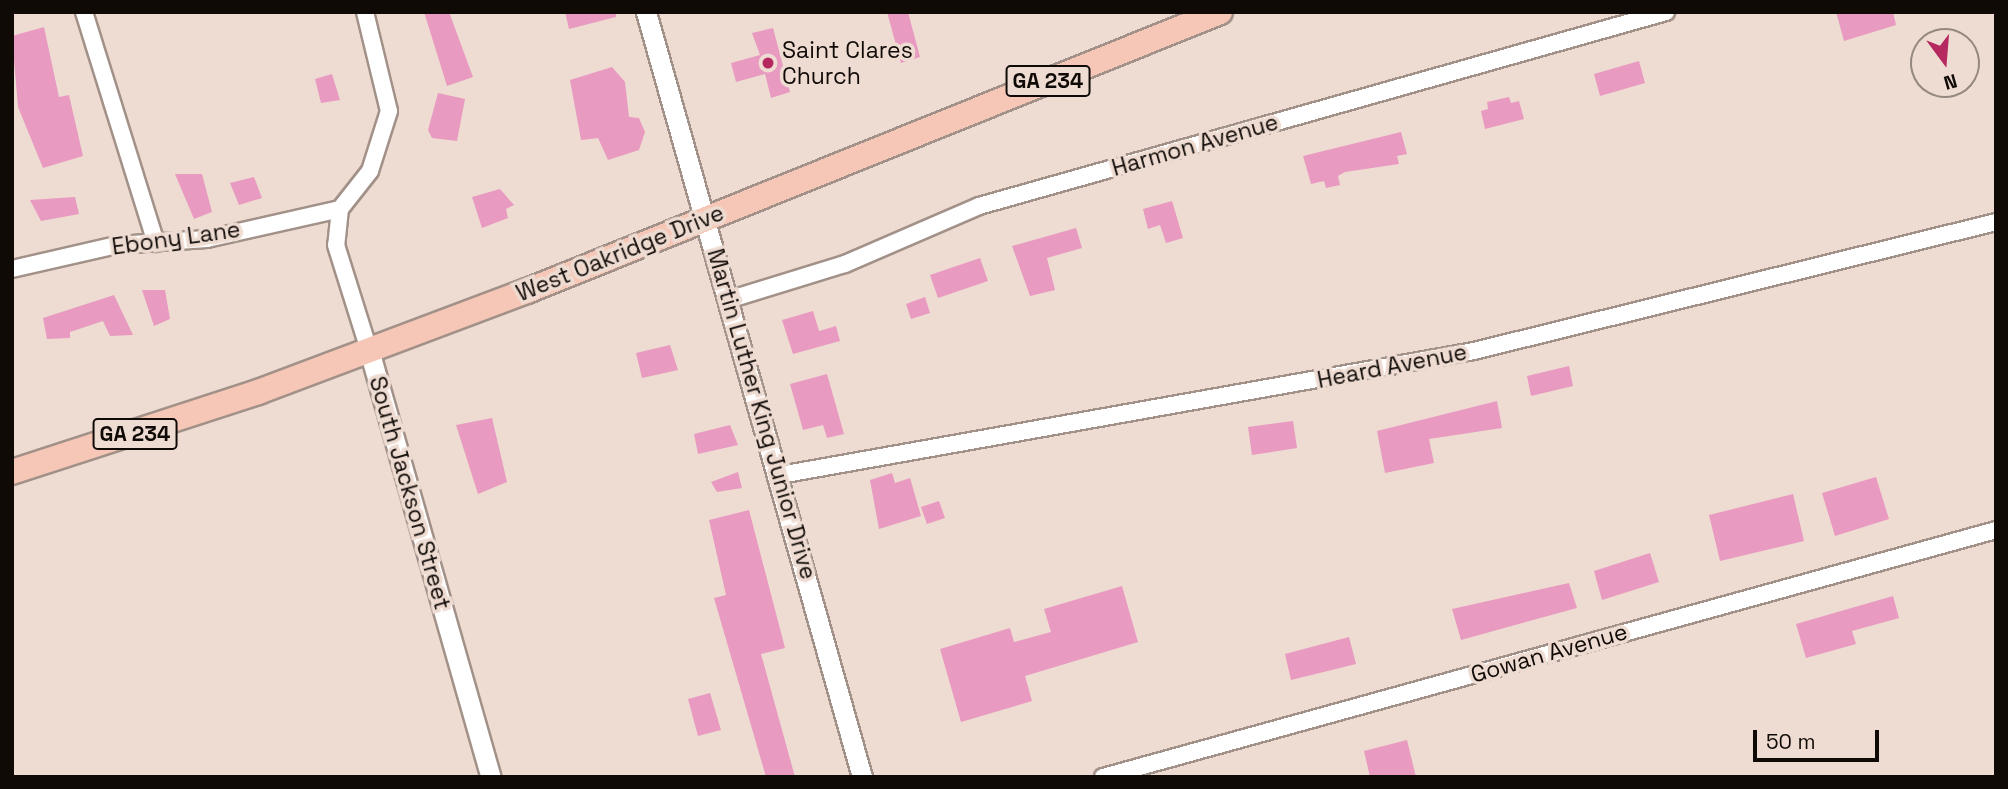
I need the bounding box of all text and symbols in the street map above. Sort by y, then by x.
north arrow [1910,28,1980,98]
place label: Saint Clares Church [782,36,913,90]
marker: Saint Clares Church [760,55,776,71]
road number: GA 234 [1004,64,1092,98]
text: N [1941,68,1960,96]
street label: Harmon Avenue [1108,108,1282,182]
street label: West Oakridge Drive [512,199,728,307]
street label: Ebony Lane [110,215,242,261]
street label: Martin Luther King Junior Drive [702,246,822,582]
street label: Heard Avenue [1315,338,1469,394]
street label: South Jackson Street [363,373,457,613]
road number: GA 234 [91,416,179,452]
street label: Gowan Avenue [1467,617,1631,689]
scale bar [1756,716,1882,760]
text: 50 m [1766,728,1816,755]

